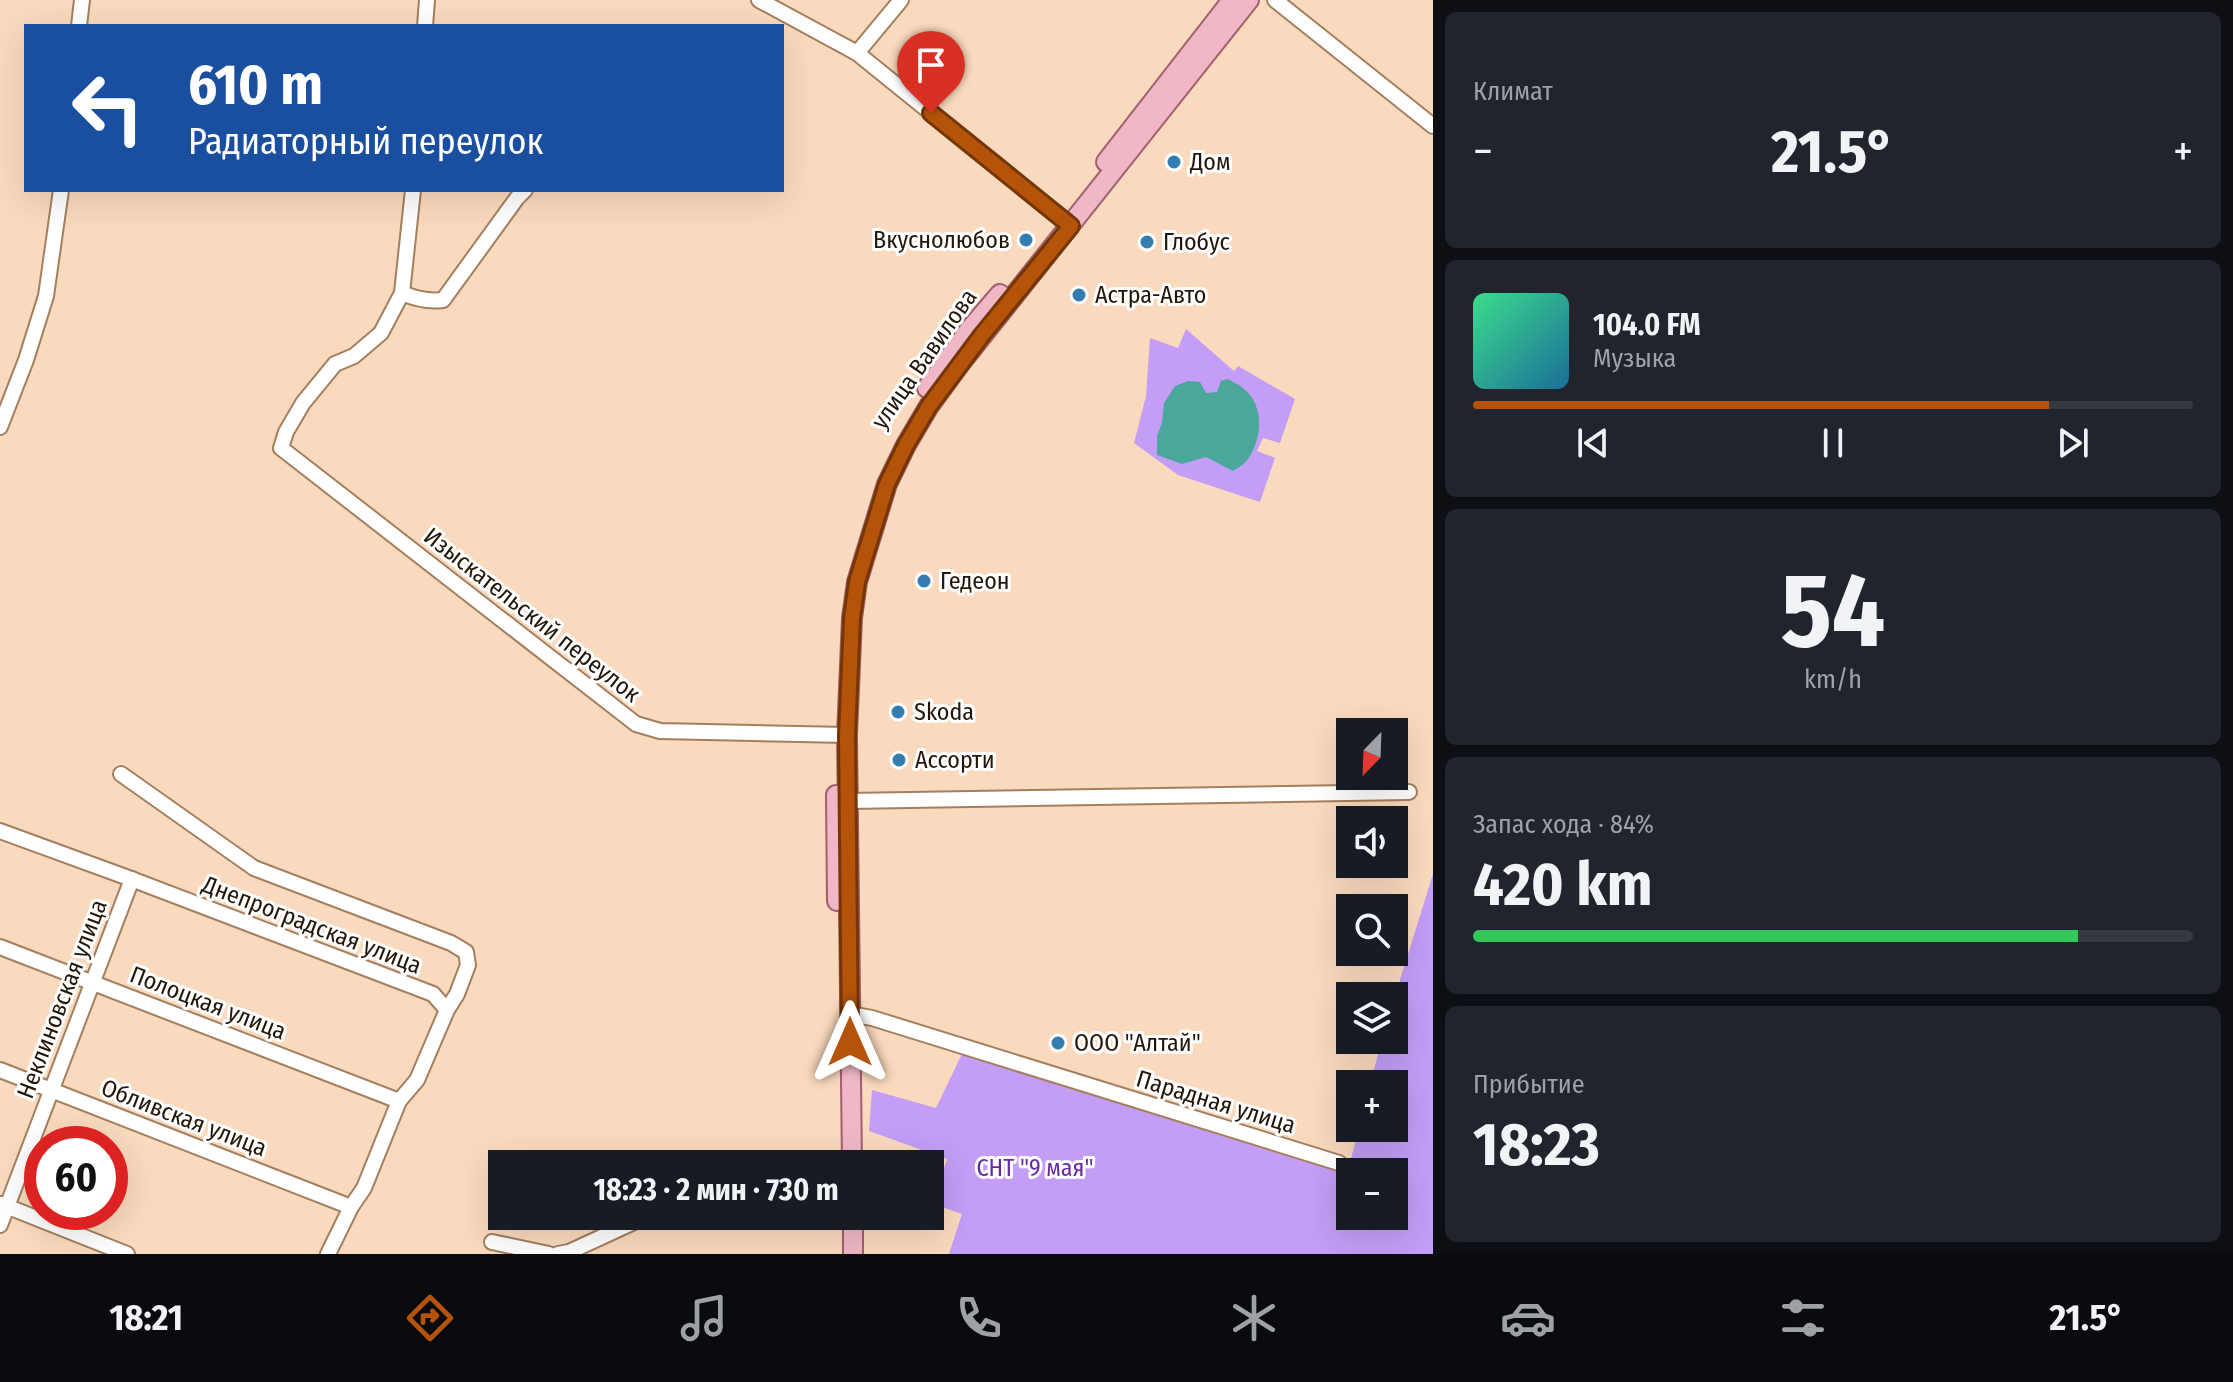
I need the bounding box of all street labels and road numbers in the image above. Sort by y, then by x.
street label: улица Вавилова [865,284,983,434]
street label: Изыскательский переулок [418,522,646,709]
street label: Днепроградская улица [198,870,425,980]
street label: Неклиновская улица [11,896,113,1102]
street label: Полоцкая улица [126,960,290,1046]
street label: Парадная улица [1133,1065,1299,1139]
street label: Обливская улица [97,1074,271,1162]

